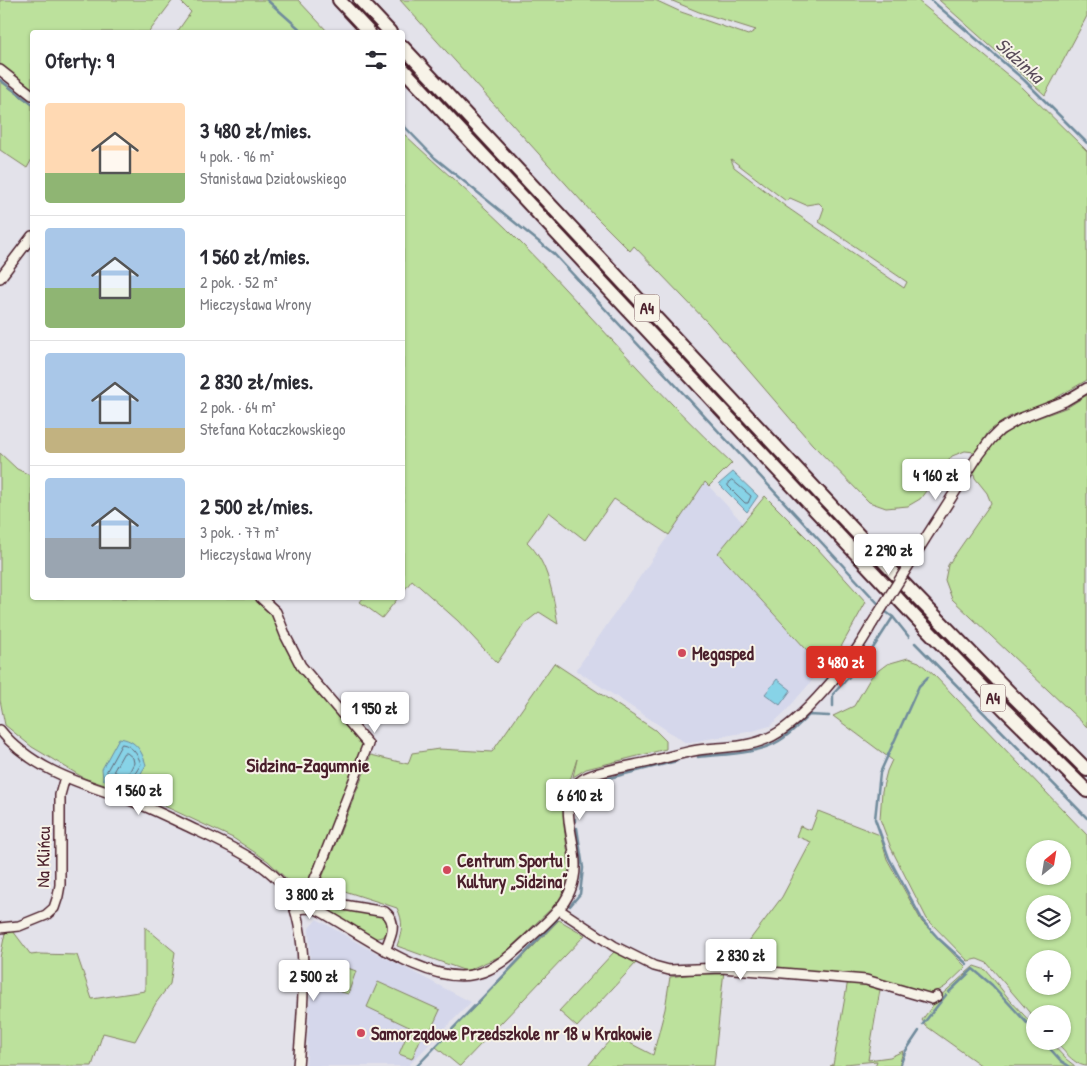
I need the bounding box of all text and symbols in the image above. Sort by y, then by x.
water label: Sidzinka [990,31,1052,90]
text: Oferty: 9 [45,46,114,75]
icon: filters [362,46,390,74]
text: 3 480 zł/mies. [200,116,311,145]
icon: home [85,123,145,183]
text: 4 pok. · 96 m² [200,145,274,167]
text: Stanisława Działowskiego [200,167,346,189]
text: 1 560 zł/mies. [200,242,310,271]
icon: home [85,248,145,308]
text: 2 pok. · 52 m² [200,271,278,293]
text: Mieczysława Wrony [200,293,312,315]
road number: A4 [634,294,660,322]
text: 2 830 zł/mies. [200,367,313,396]
icon: home [85,373,145,433]
text: 2 pok. · 64 m² [200,396,276,418]
text: Stefana Kołaczkowskiego [200,418,345,440]
pin: 4 160 zł [884,458,988,501]
text: 4 160 zł [913,464,959,486]
text: 2 500 zł/mies. [200,492,313,521]
icon: home [85,498,145,558]
text: 3 pok. · 77 m² [200,521,279,543]
pin: 2 290 zł [837,534,941,576]
text: 2 290 zł [865,539,913,561]
text: Mieczysława Wrony [200,543,312,565]
place label: Megasped [692,641,754,667]
pin: 3 480 zł [789,646,893,688]
marker: Megasped [676,647,688,659]
text: 3 480 zł [817,651,865,673]
road number: A4 [980,684,1006,711]
pin: 1 950 zł [323,692,427,734]
text: 1 950 zł [352,697,398,719]
district label: Sidzina-Zagumnie [247,752,370,779]
pin: 1 560 zł [87,774,191,816]
pin: 6 610 zł [528,778,632,821]
text: 1 560 zł [116,779,162,801]
text: 6 610 zł [557,784,603,806]
street label: Na Klińcu [30,826,56,888]
north arrow [1026,840,1071,885]
map controls [1026,840,1071,1050]
place label: Centrum Sportu i Kultury „Sidzina” [457,848,571,895]
marker: Centrum Sportu i Kultury „Sidzina” [441,864,453,876]
pin: 3 800 zł [258,878,362,920]
text: 3 800 zł [286,883,334,905]
button: layers [1026,895,1071,940]
pin: 2 830 zł [689,938,793,981]
text: 2 830 zł [716,944,766,966]
button: + [1026,950,1071,995]
pin: 2 500 zł [262,960,366,1002]
text: 2 500 zł [290,965,338,987]
button: − [1026,1005,1071,1050]
place label: Samorządowe Przedszkole nr 18 w Krakowie [371,1021,653,1046]
marker: Samorządowe Przedszkole nr 18 w Krakowie [355,1027,367,1039]

